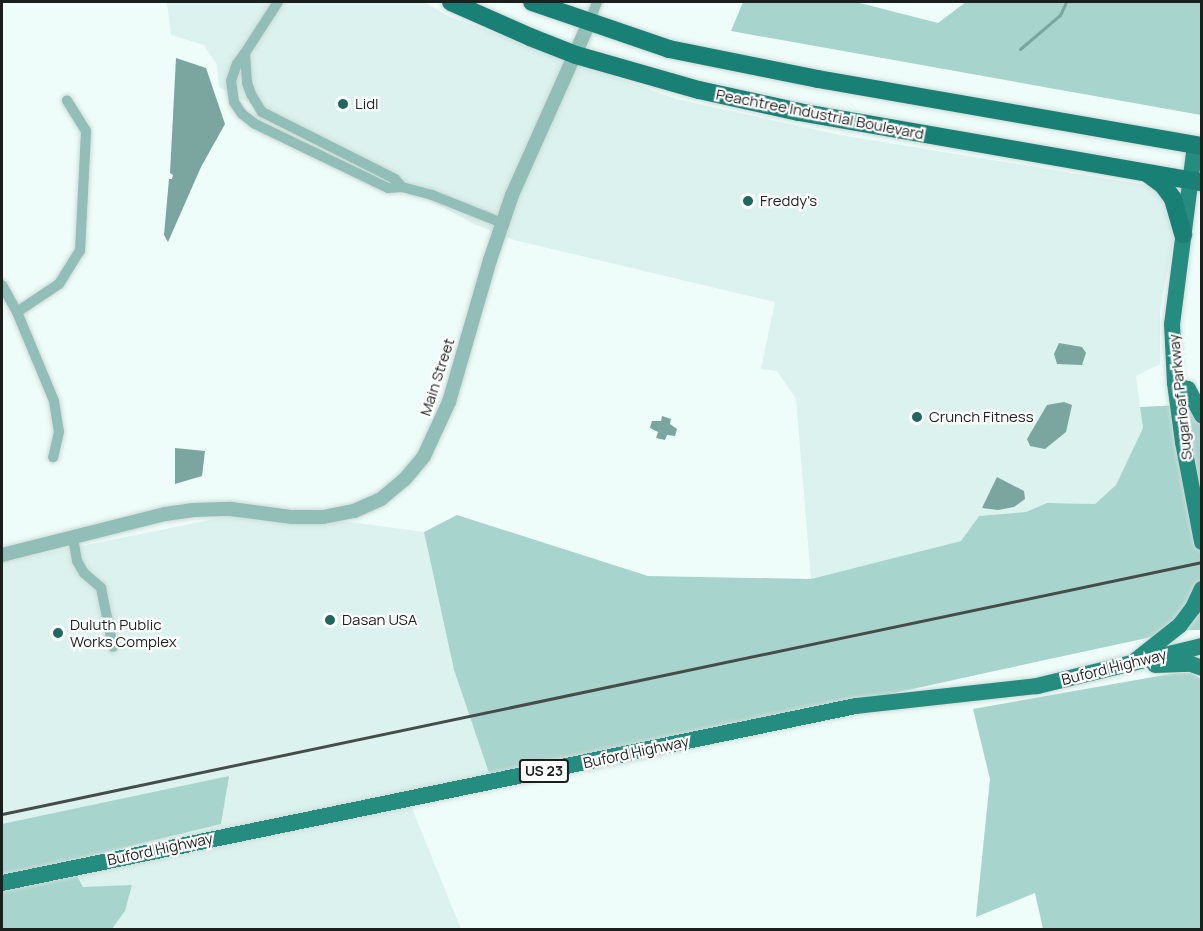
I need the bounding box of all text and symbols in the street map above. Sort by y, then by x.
street label: Peachtree Industrial Boulevard [715,85,925,143]
place label: Lidl [355,95,379,113]
marker: Lidl [336,97,350,111]
place label: Freddy's [760,192,817,210]
marker: Freddy's [741,194,755,208]
street label: Sugarloaf Parkway [1164,333,1196,461]
street label: Main Street [416,336,458,418]
place label: Crunch Fitness [929,408,1034,426]
marker: Crunch Fitness [910,410,924,424]
place label: Dasan USA [342,611,417,629]
marker: Dasan USA [323,613,337,627]
place label: Duluth Public Works Complex [70,615,177,650]
marker: Duluth Public Works Complex [51,626,65,640]
street label: Buford Highway [1060,645,1168,689]
street label: Buford Highway [582,732,690,772]
road number: US 23 [518,760,570,782]
street label: Buford Highway [106,829,214,869]

